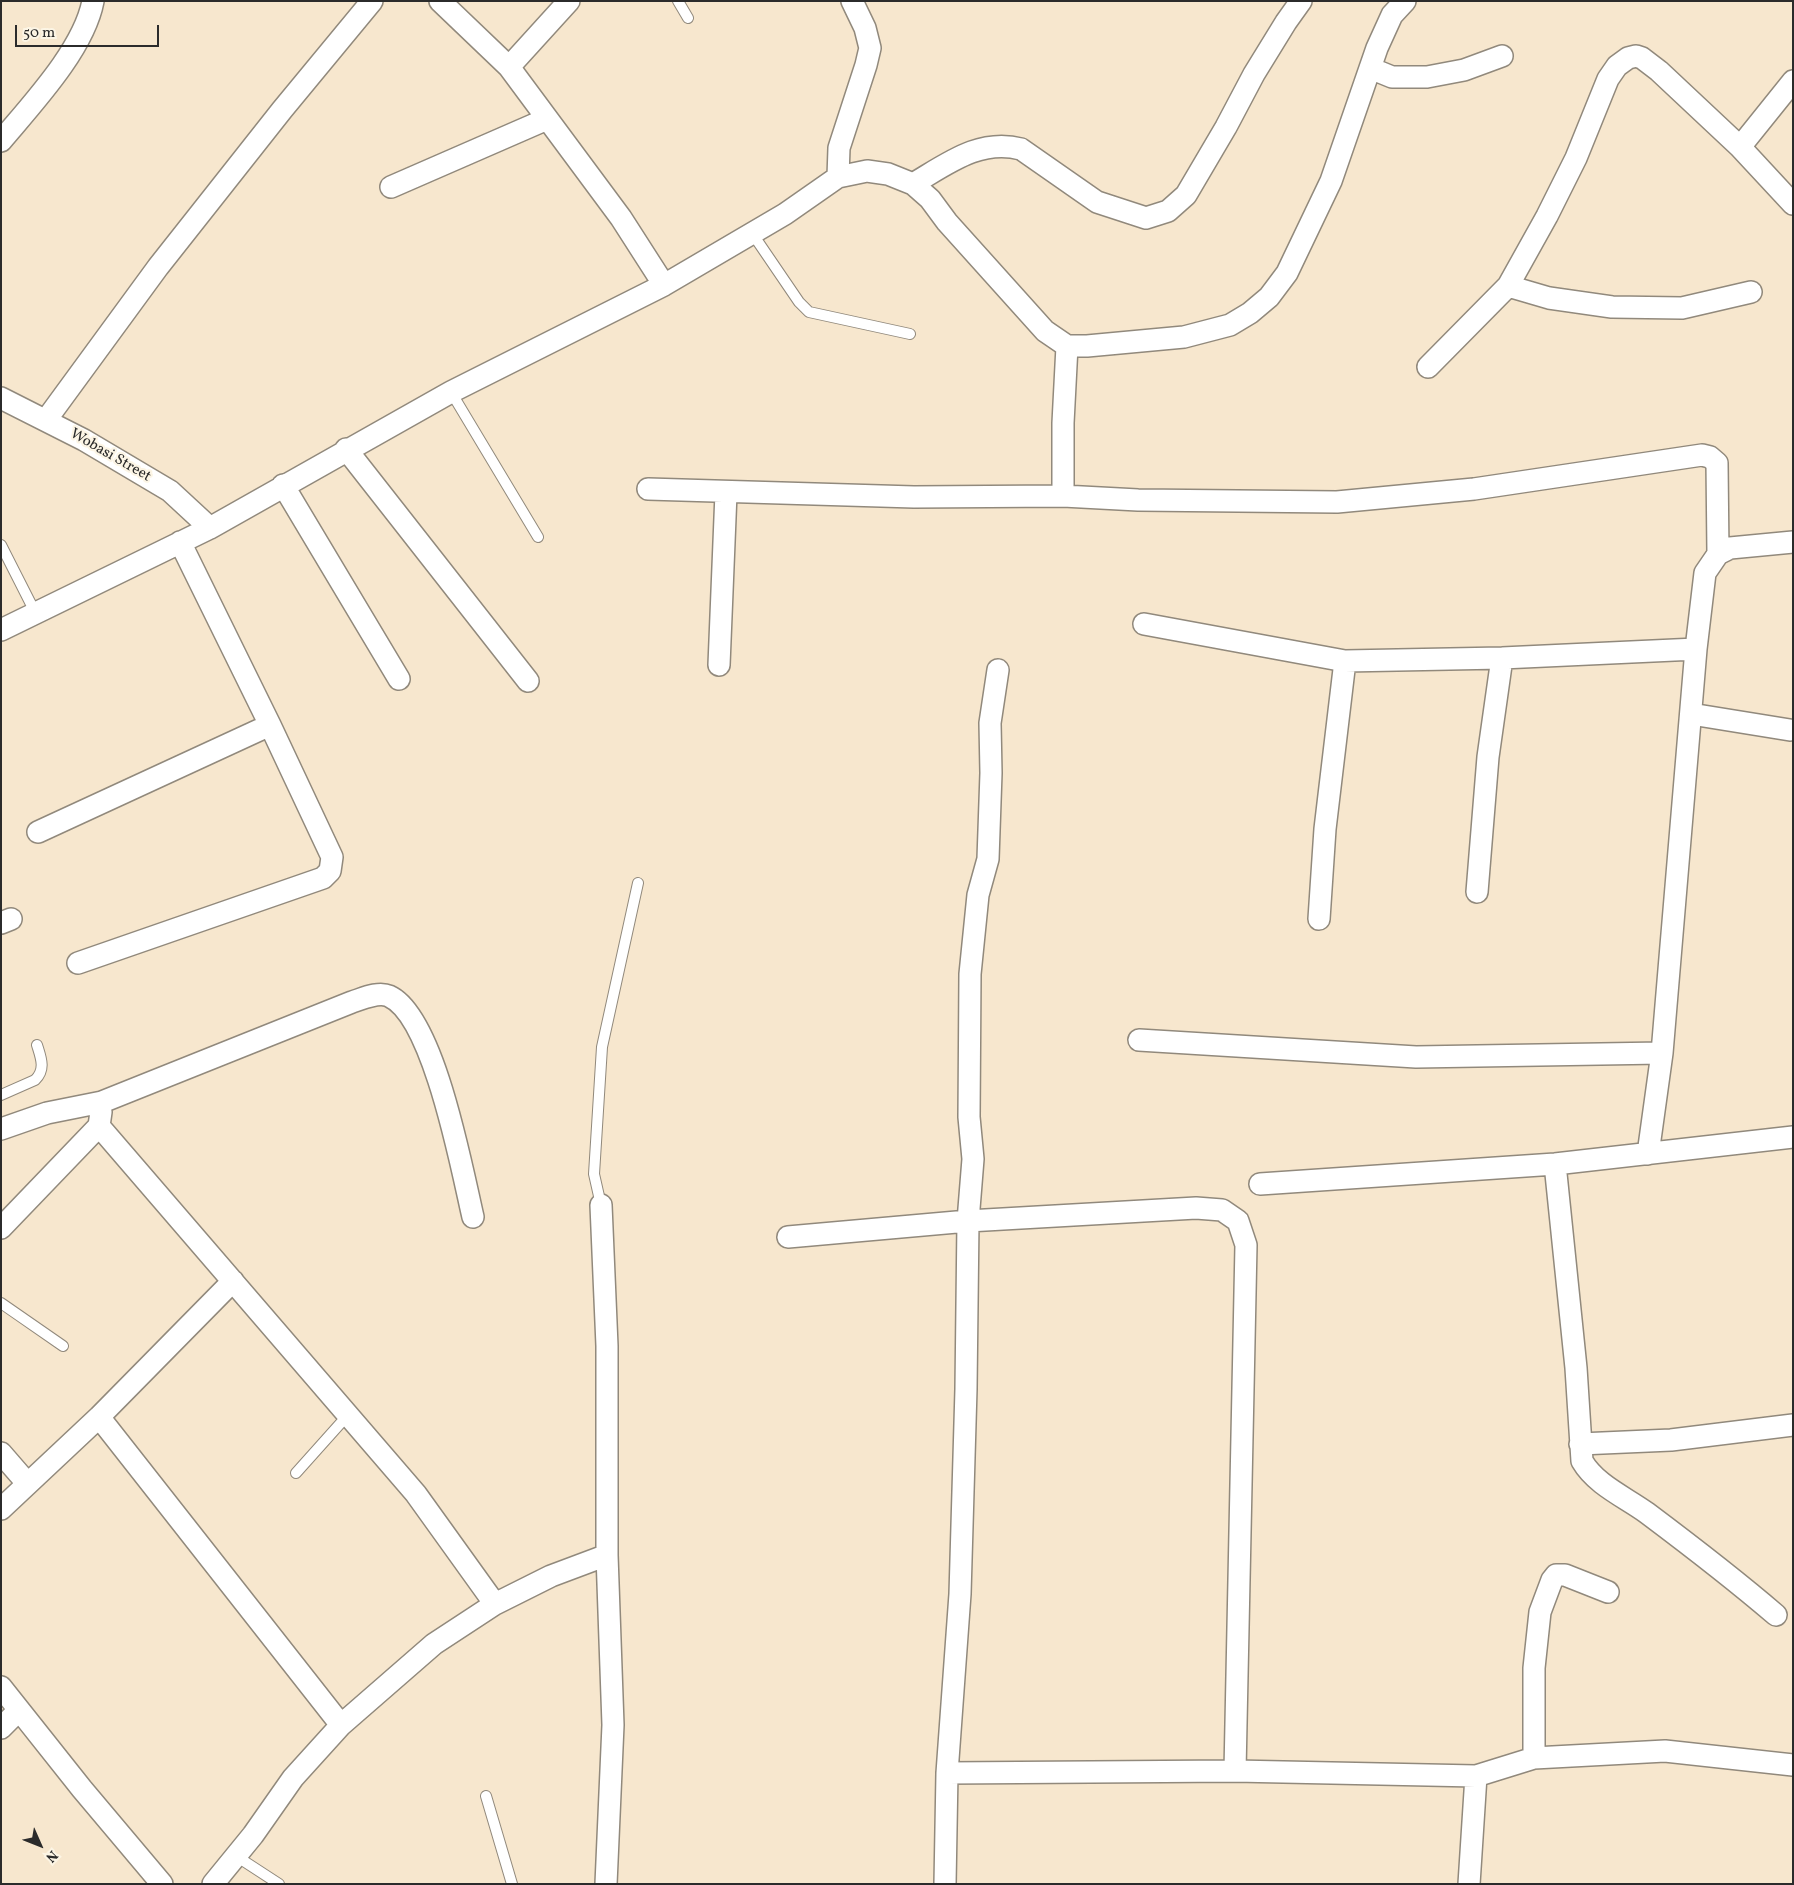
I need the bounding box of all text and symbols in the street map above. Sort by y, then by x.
scale bar [18,15,161,47]
text: 50 m [23,23,55,44]
street label: Wobasi Street [66,426,154,486]
north arrow [15,1820,65,1870]
text: N [41,1846,62,1866]

